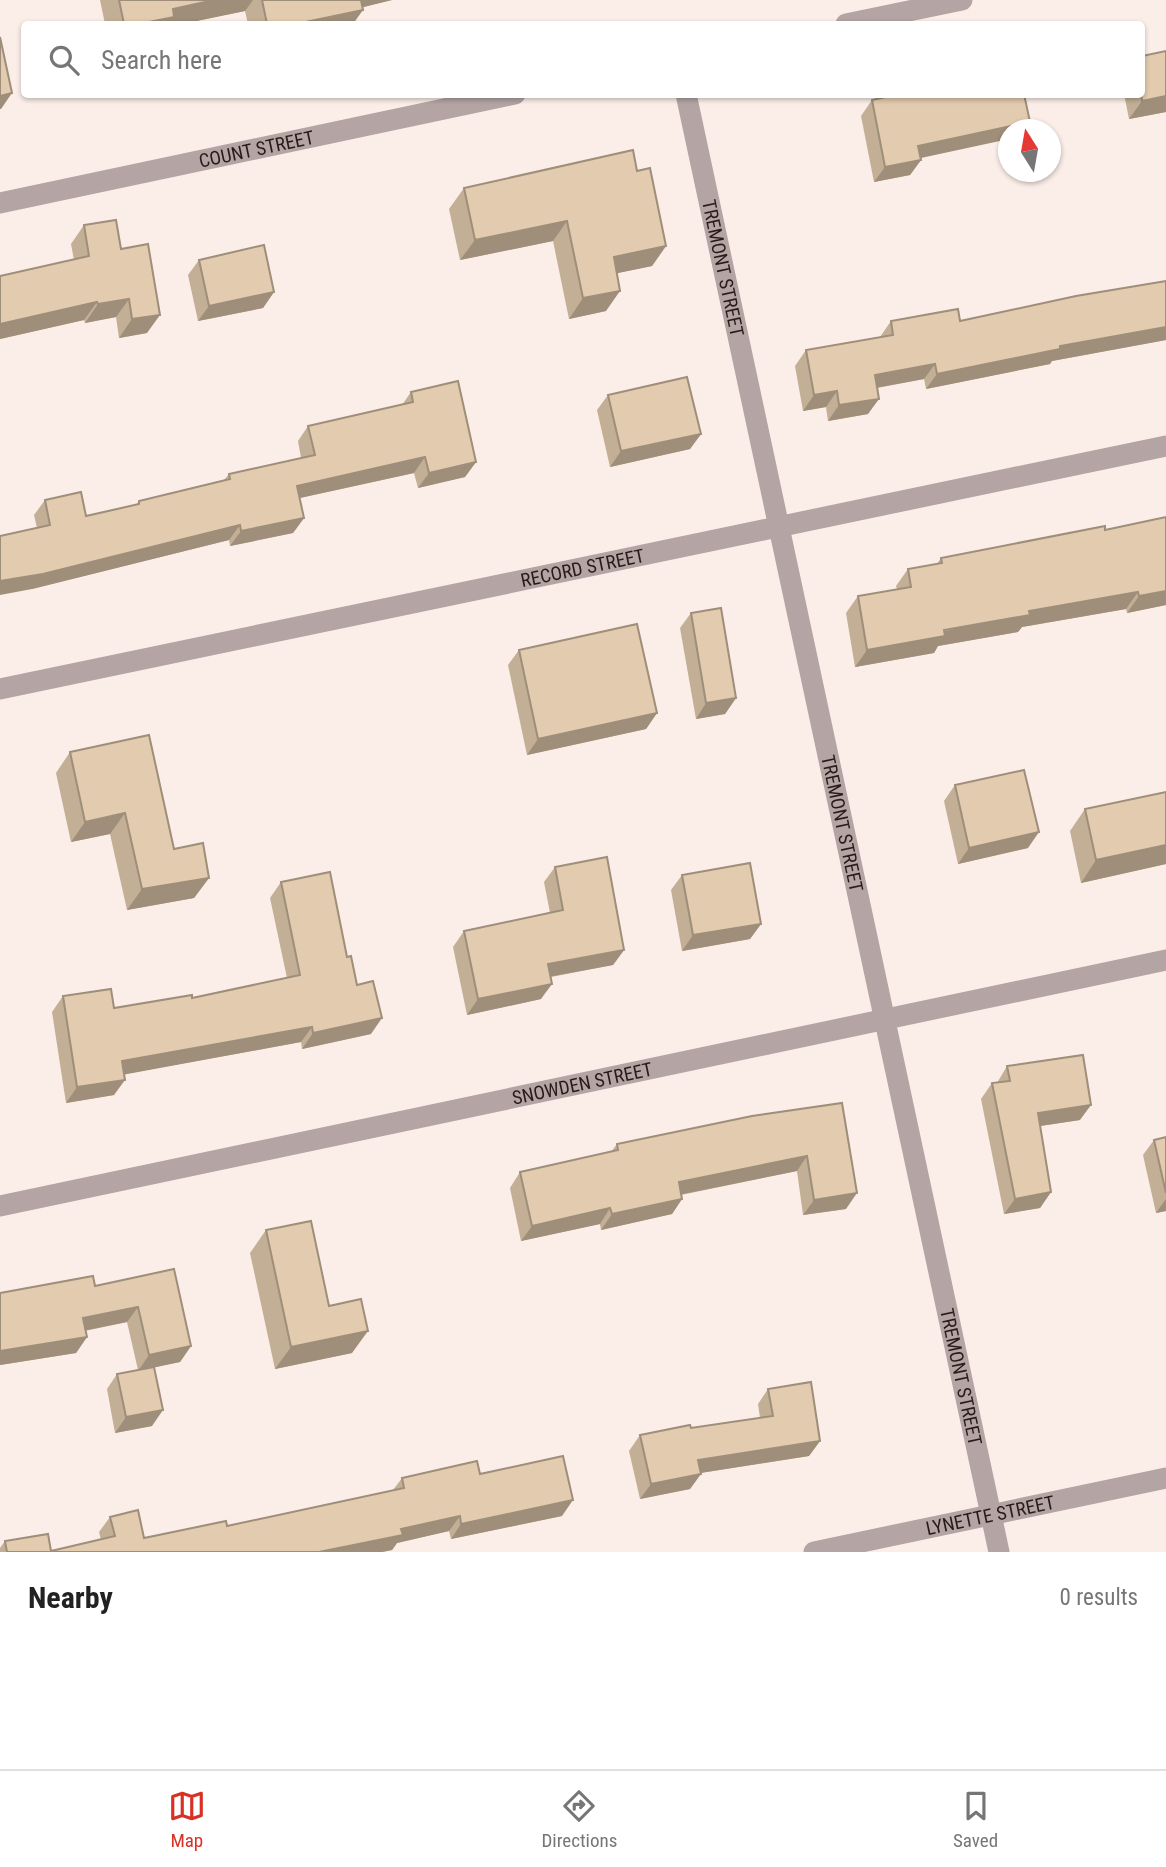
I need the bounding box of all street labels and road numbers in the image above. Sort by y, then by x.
street label: COUNT STREET [197,125,316,172]
street label: TREMONT STREET [697,197,749,339]
street label: RECORD STREET [519,543,647,592]
street label: TREMONT STREET [817,753,868,894]
street label: SNOWDEN STREET [510,1057,655,1109]
street label: TREMONT STREET [936,1306,987,1447]
street label: LYNETTE STREET [924,1490,1057,1540]

